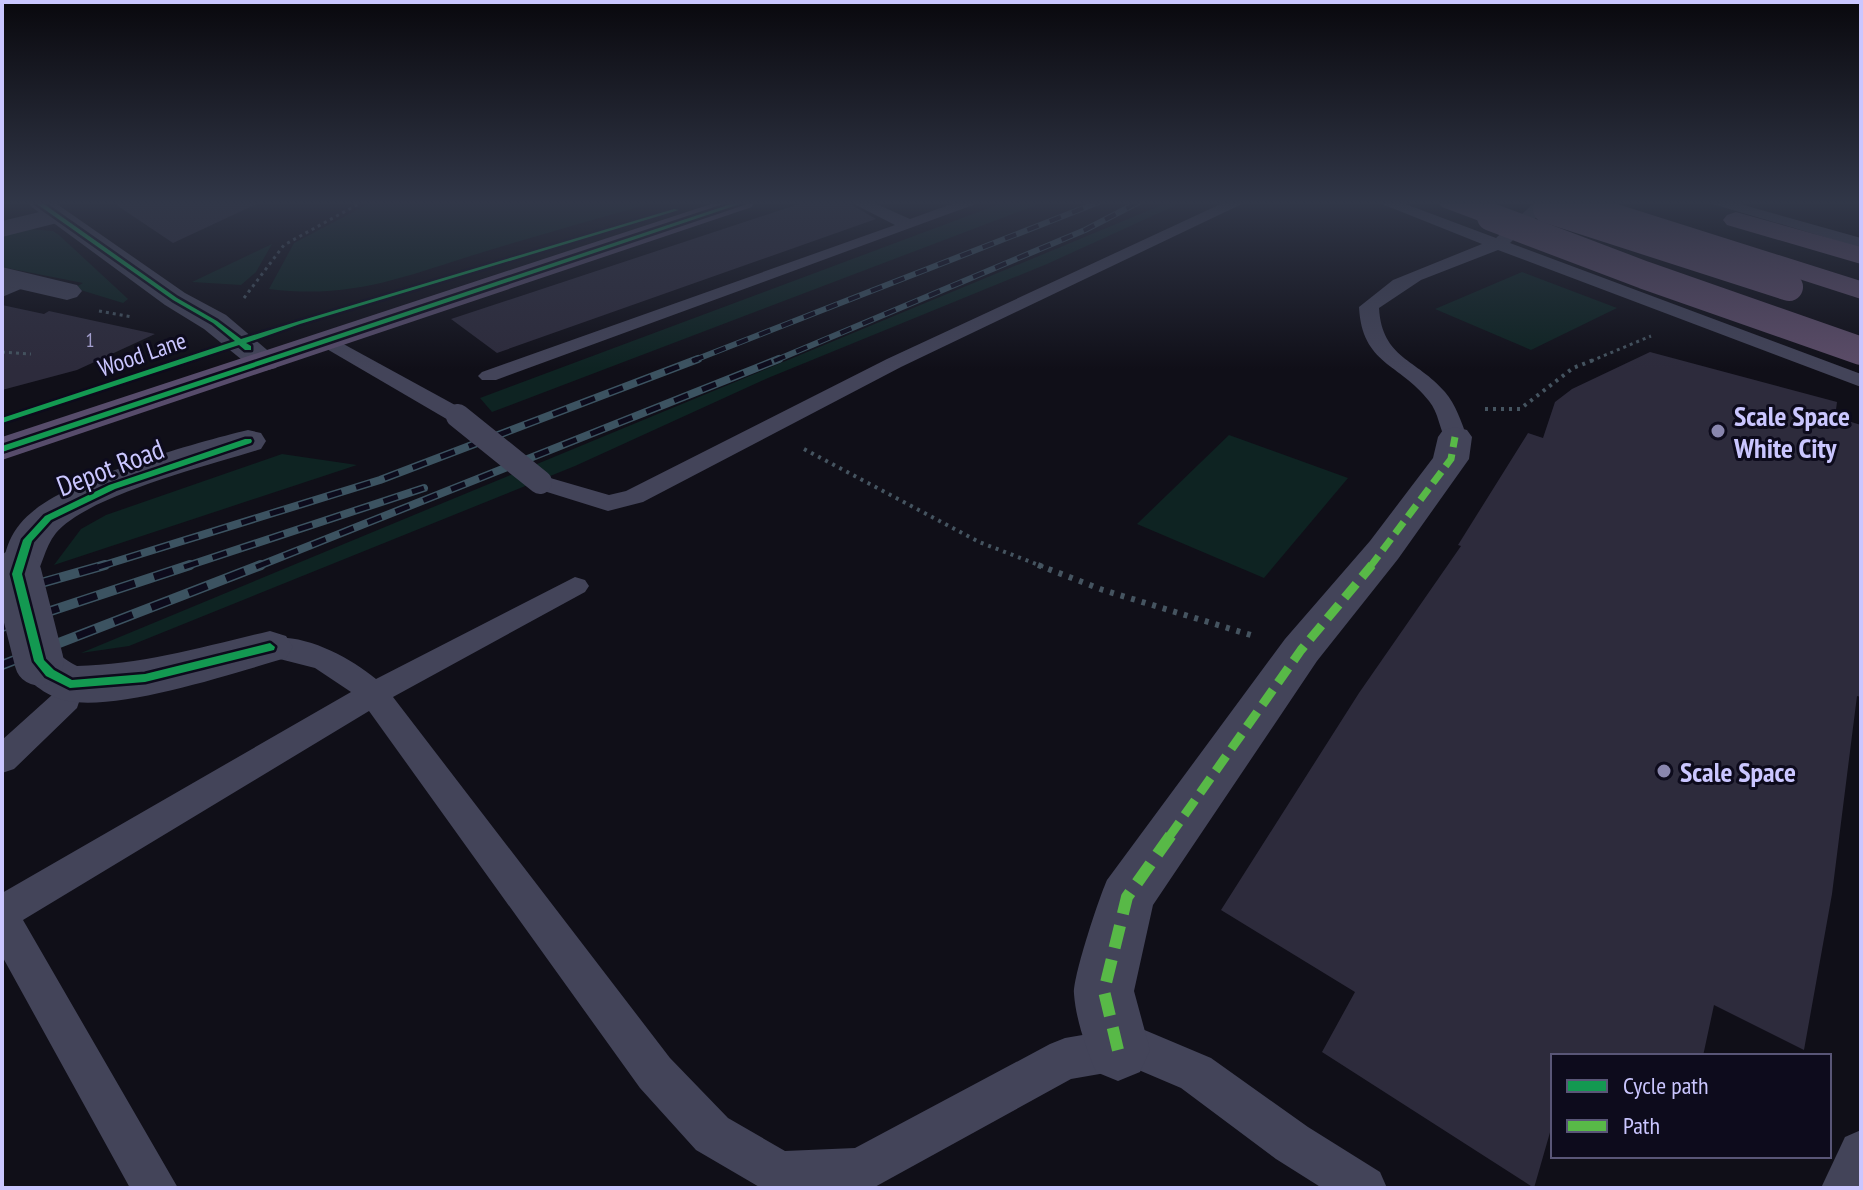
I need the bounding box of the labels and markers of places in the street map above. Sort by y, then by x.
place label: Scale Space White City [1733,397,1850,466]
marker: Scale Space White City [1709,422,1727,440]
place label: Scale Space [1680,753,1796,790]
marker: Scale Space [1655,762,1673,780]

